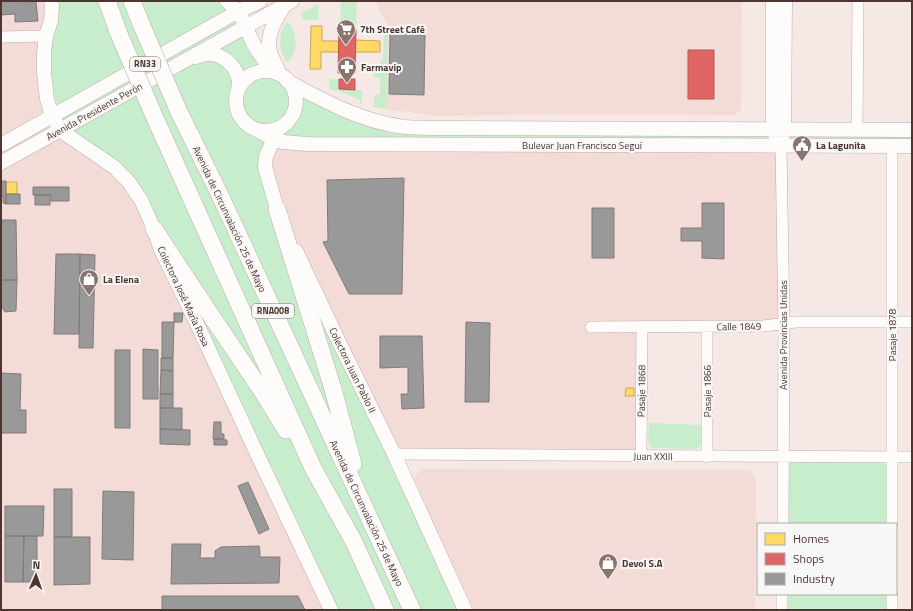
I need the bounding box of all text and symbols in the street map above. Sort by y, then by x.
supermarket icon: 7th Street Café [335,18,357,46]
place label: 7th Street Café [360,22,425,37]
pharmacy icon: Farmavip [336,56,358,84]
road number: RN33 [130,57,160,71]
place label: Farmavip [361,60,402,75]
street label: Avenida Presidente Perón [43,79,145,144]
public building icon: La Lagunita [791,134,813,162]
street label: Bulevar Juan Francisco Seguí [522,138,643,153]
place label: La Lagunita [816,138,866,153]
street label: Avenida de Circunvalación 25 de Mayo [189,144,270,295]
street label: Colectora José María Rosa [154,244,213,349]
shop icon: La Elena [78,268,100,296]
place label: La Elena [103,272,139,287]
street label: Avenida Provincias Unidas [776,280,791,390]
road number: RNA008 [252,304,294,318]
street label: Pasaje 1878 [885,308,900,361]
street label: Calle 1849 [717,319,762,334]
street label: Colectora Juan Pablo II [325,325,380,416]
street label: Pasaje 1868 [634,364,649,417]
street label: Pasaje 1866 [700,364,715,417]
street label: Avenida de Circunvalación 25 de Mayo [326,438,407,589]
street label: Juan XXIII [633,449,673,464]
legend [757,523,897,595]
text: Homes [793,529,829,548]
text: Shops [793,549,825,568]
shop icon: Devol S.A [597,552,619,580]
north arrow [16,555,56,595]
place label: Devol S.A [622,556,663,571]
text: N [32,557,40,573]
text: Industry [793,569,835,588]

